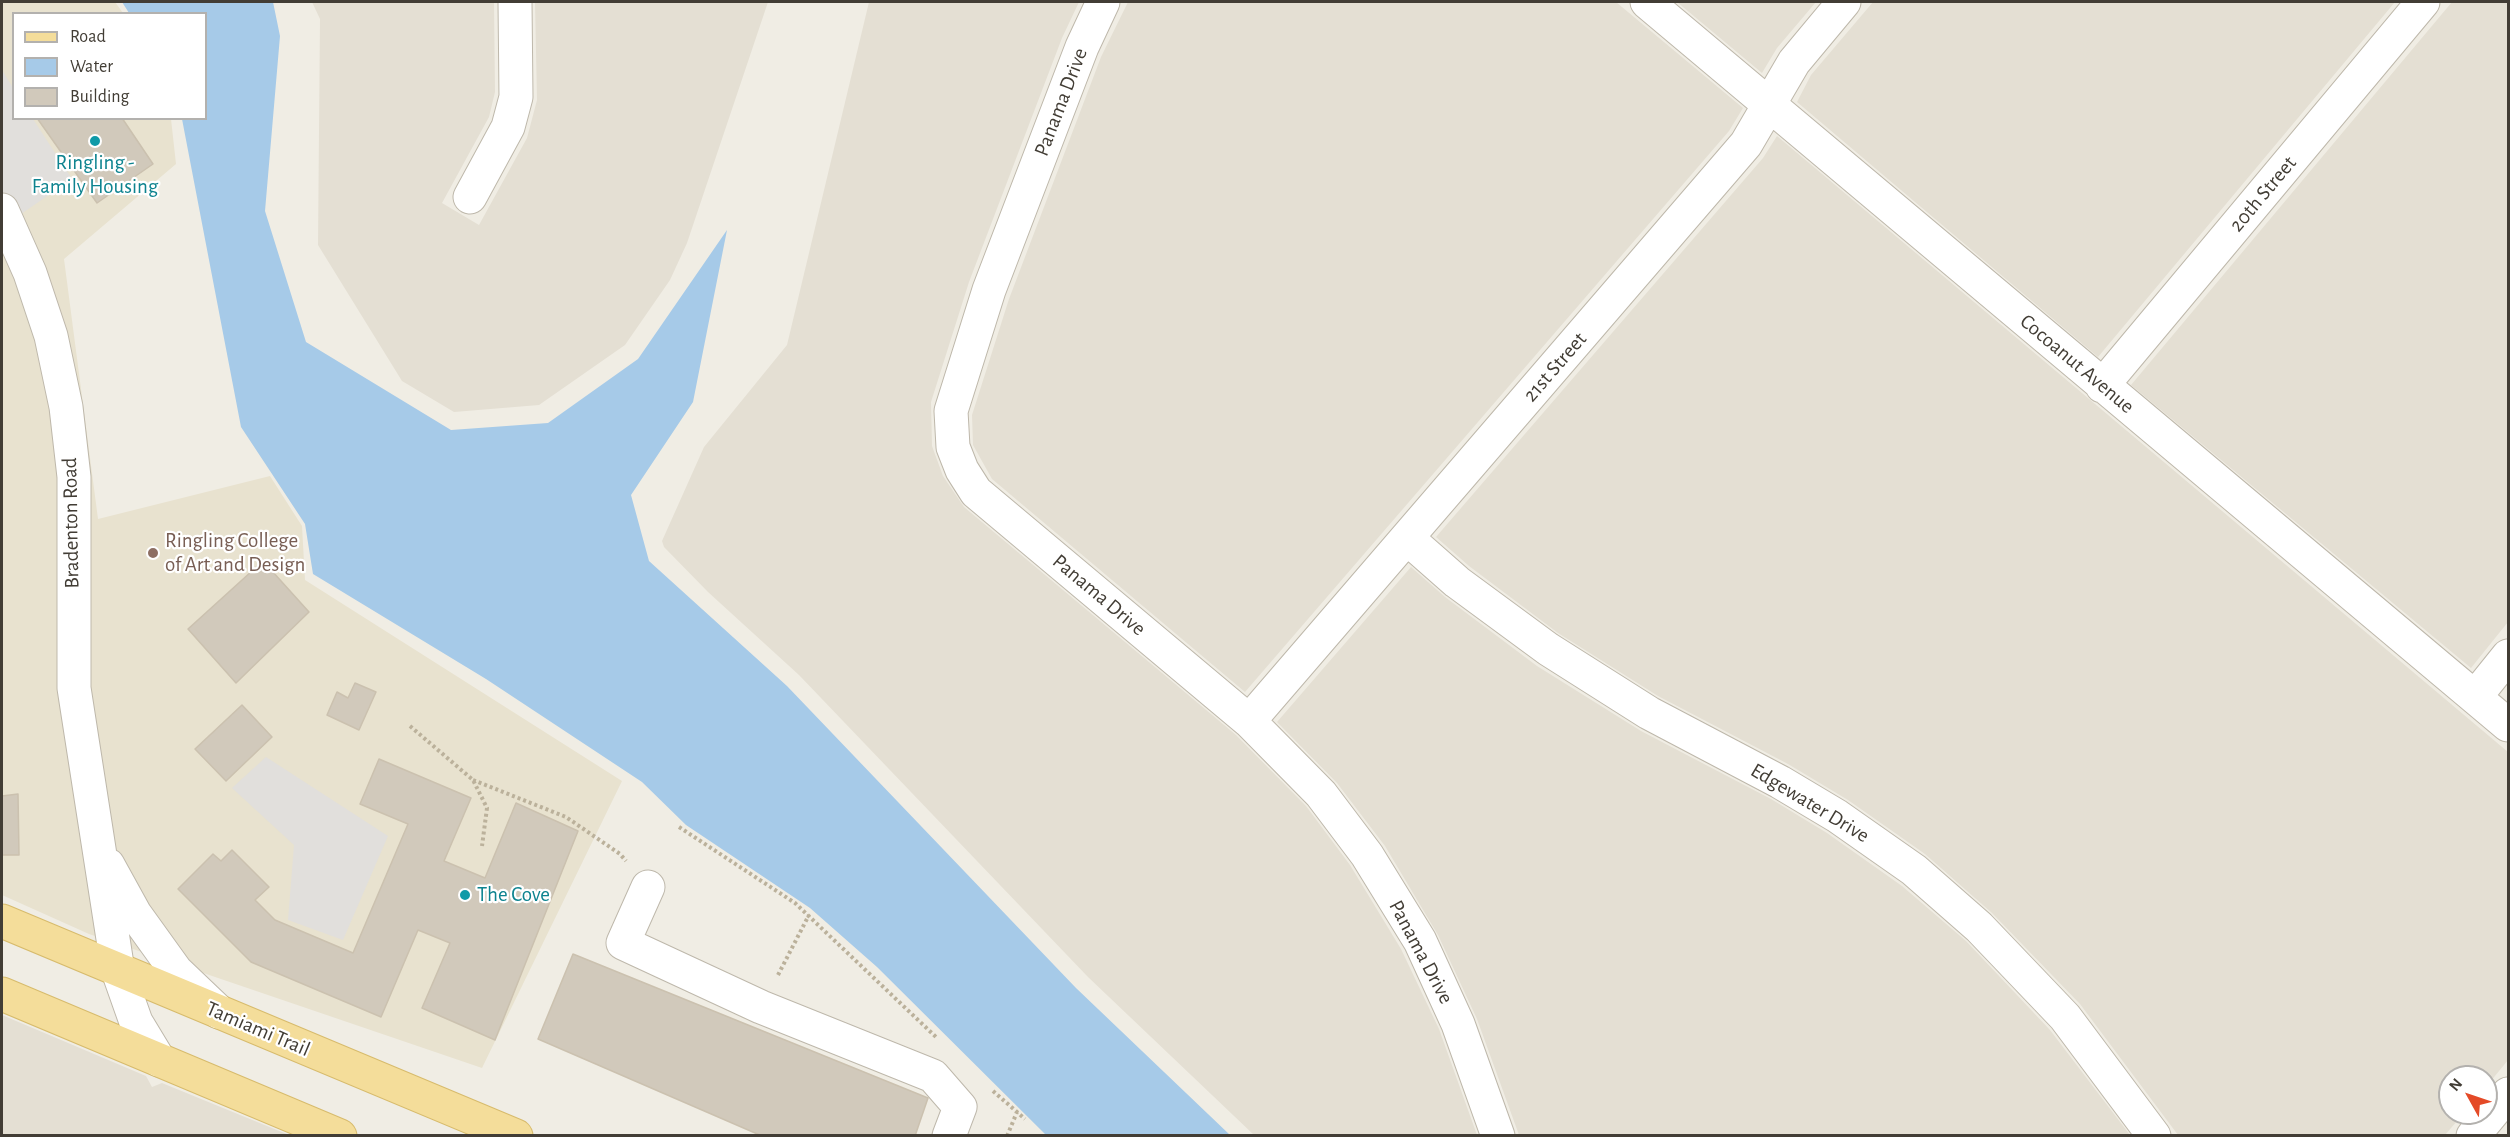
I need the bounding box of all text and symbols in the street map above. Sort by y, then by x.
legend [12,12,207,120]
text: Road [70,28,106,46]
street label: Panama Drive [1029,44,1093,160]
text: Water [70,58,113,76]
text: Building [70,88,129,106]
marker: Ringling - Family Housing [88,134,102,148]
place label: Ringling - Family Housing [32,150,158,200]
street label: 20th Street [2224,151,2302,237]
street label: Cocoanut Avenue [2015,309,2139,419]
street label: 21st Street [1518,327,1592,407]
street label: Bradenton Road [57,457,85,589]
place label: Ringling College of Art and Design [165,528,305,578]
marker: Ringling College of Art and Design [146,546,160,560]
street label: Panama Drive [1047,549,1151,641]
street label: Edgewater Drive [1746,758,1874,848]
place label: The Cove [477,882,550,908]
marker: The Cove [458,888,472,902]
street label: Panama Drive [1383,896,1459,1008]
street label: Tamiami Trail [202,996,314,1062]
north arrow [2438,1065,2498,1125]
text: N [2446,1075,2465,1094]

